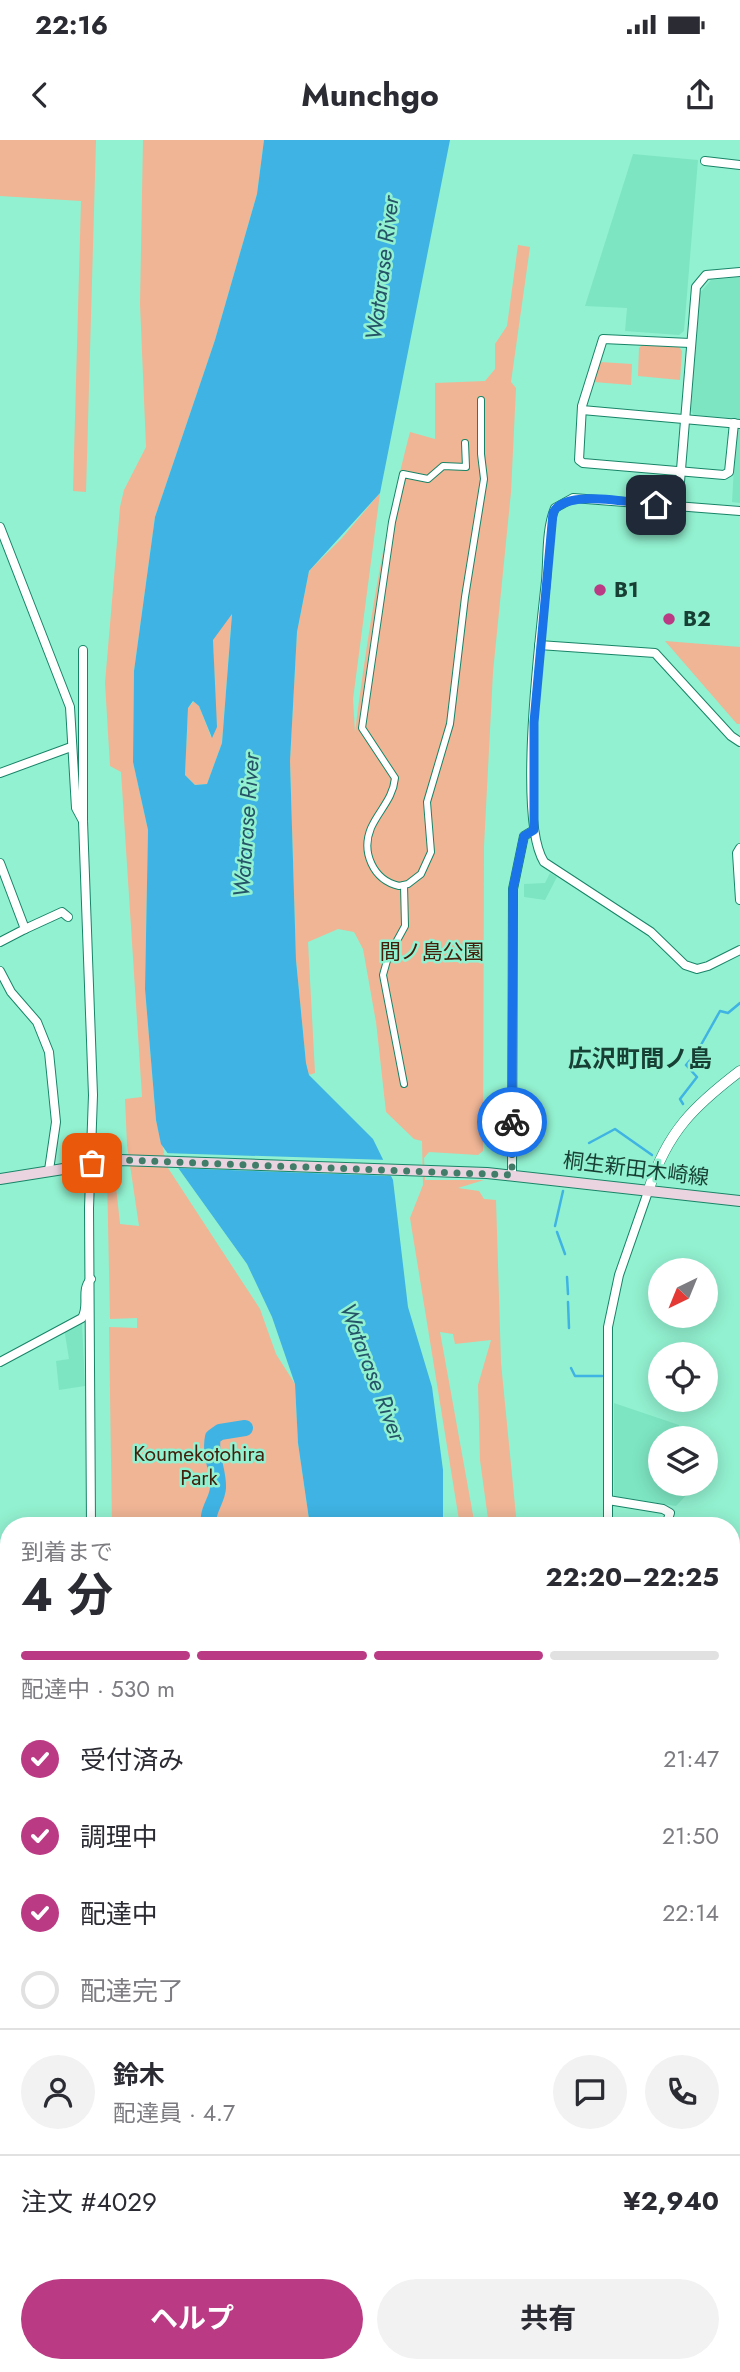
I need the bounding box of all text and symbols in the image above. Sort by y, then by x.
text: 22:16 [35,6,108,44]
text: Munchgo [301,72,439,118]
icon: back [21,76,59,114]
icon: share [681,76,719,114]
water label: Watarase River [356,192,408,342]
pin [626,475,686,535]
icon: home [637,486,675,524]
place label: B1 [614,575,639,605]
marker: B1 [592,582,608,598]
place label: B2 [683,604,711,634]
marker: B2 [661,611,677,627]
water label: Watarase River [224,750,268,899]
park label: 間ノ島公園 [380,937,485,967]
district label: 広沢町間ノ島 [568,1041,712,1076]
courier [477,1087,547,1157]
icon: bike [493,1103,531,1141]
pin [62,1133,122,1193]
icon: bag [73,1144,111,1182]
street label: 桐生新田木崎線 [561,1145,711,1193]
north arrow [648,1258,718,1328]
map controls [648,1258,718,1496]
water label: Watarase River [331,1298,415,1447]
button: locate [648,1342,718,1412]
button: layers [648,1426,718,1496]
park label: Koumekotohira Park [133,1439,265,1493]
text: 到着まで [21,1535,113,1569]
text: 22:20–22:25 [546,1558,719,1596]
text: 4 分 [21,1562,113,1628]
text: 配達中 · 530 m [21,1672,175,1706]
icon: check [21,1740,59,1778]
text: 受付済み [80,1741,184,1779]
text: 21:47 [663,1742,719,1776]
icon: check [21,1817,59,1855]
text: 調理中 [80,1818,158,1856]
text: 21:50 [662,1819,719,1853]
icon: check [21,1894,59,1932]
text: 配達中 [80,1895,158,1933]
text: 22:14 [662,1896,719,1930]
text: 配達完了 [80,1972,184,2010]
button: person [21,2055,95,2129]
button: chat [553,2055,627,2129]
button: phone [645,2055,719,2129]
text: 鈴木 [113,2056,165,2094]
text: 配達員 · 4.7 [113,2096,235,2130]
text: ¥2,940 [623,2182,719,2220]
text: 注文 #4029 [21,2183,157,2221]
button: ヘルプ [21,2279,363,2359]
button: 共有 [377,2279,719,2359]

